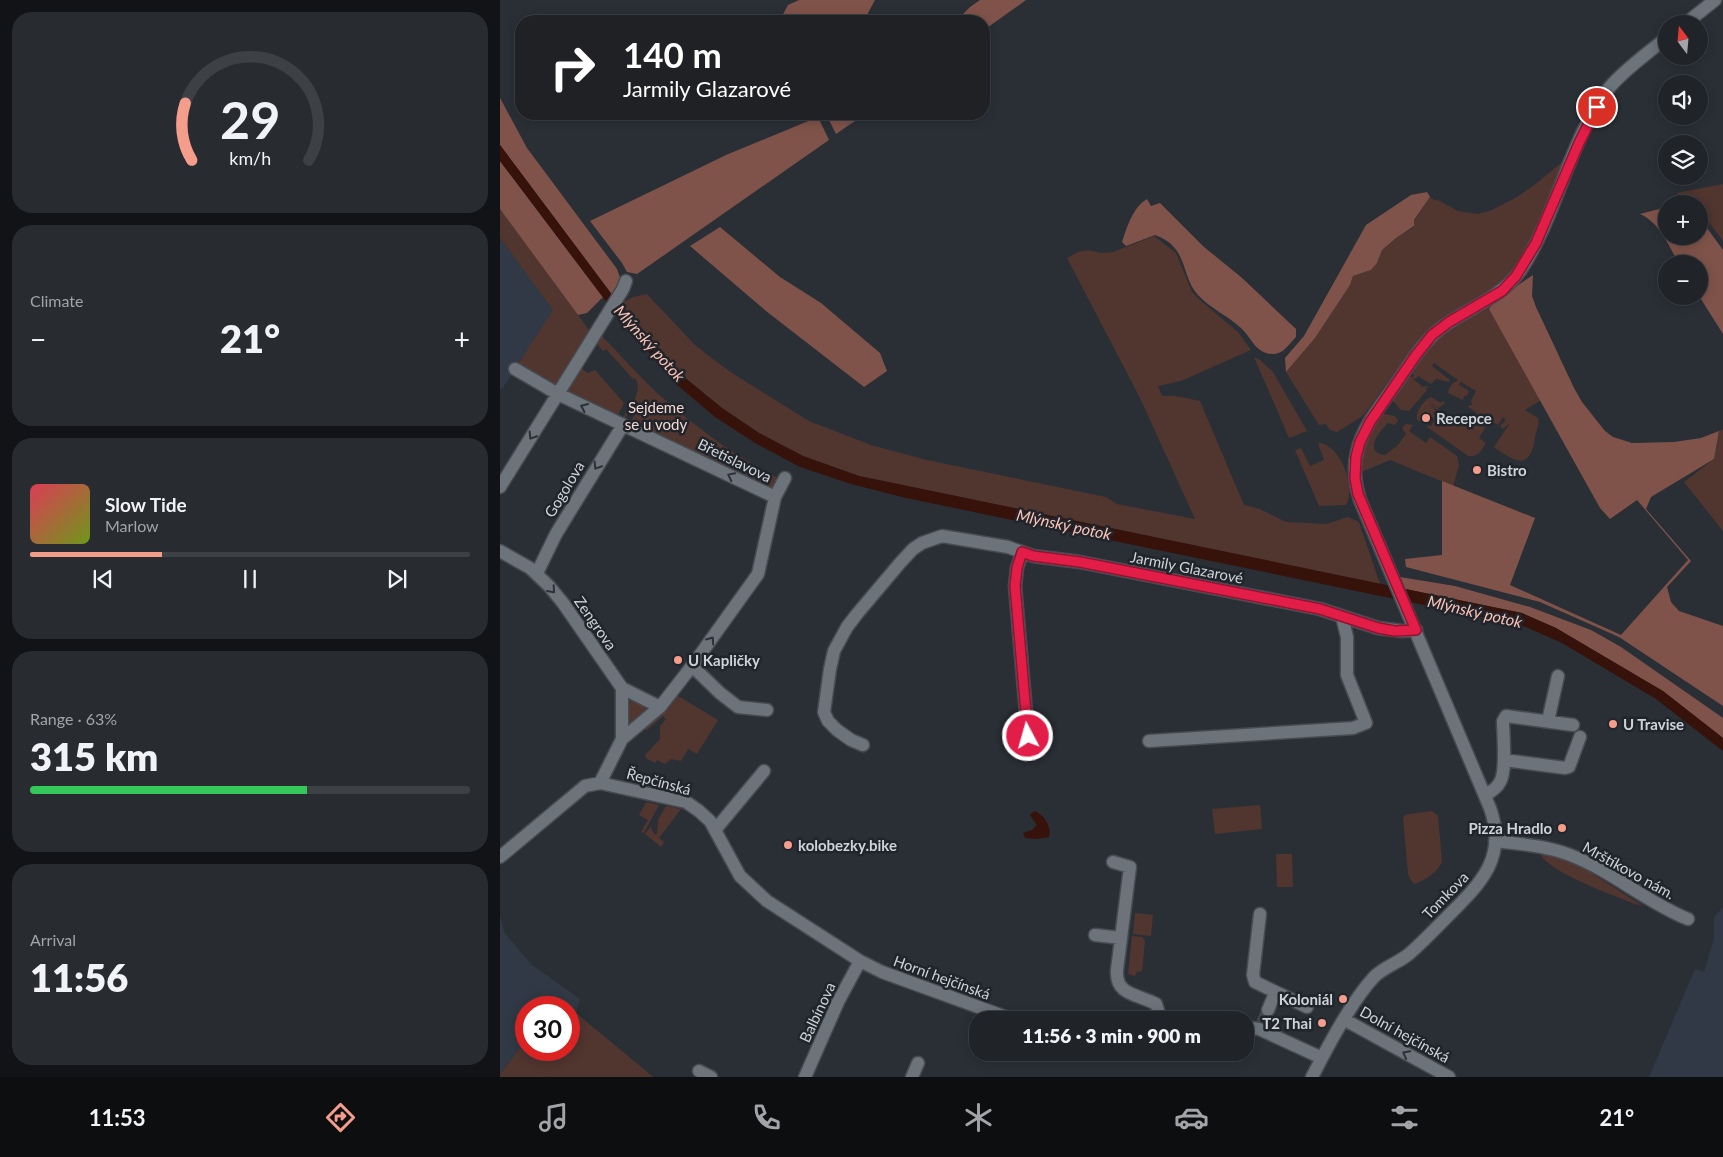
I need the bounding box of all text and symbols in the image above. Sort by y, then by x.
north arrow [1658,15,1708,65]
map controls [1658,15,1708,305]
text: 140 m [623,33,722,75]
icon: right [540,35,605,100]
text: Jarmily Glazarové [623,75,791,102]
button: sound [1658,75,1708,125]
pin [1576,86,1618,128]
text: 29 [220,88,280,150]
icon: arrive [1583,93,1611,121]
button: layers [1658,135,1708,185]
text: km/h [229,147,271,169]
button: + [1658,195,1708,245]
button: − [1658,255,1708,305]
text: Climate [30,291,83,310]
water label: Mlýnský potok [611,301,690,386]
text: 21° [220,315,280,361]
text: − [30,322,46,356]
text: + [454,322,470,356]
park label: Sejdeme se u vody [625,398,687,433]
one-way arrow [580,402,589,413]
place label: Recepce [1436,409,1492,427]
marker: Recepce [1420,412,1432,424]
one-way arrow [529,430,538,439]
street label: Břetislavova [695,434,775,486]
street label: Gogolova [540,458,588,520]
one-way arrow [594,461,604,470]
place label: Bistro [1487,461,1527,479]
marker: Bistro [1471,464,1483,476]
one-way arrow [728,472,737,482]
text: Slow Tide [105,493,187,516]
water label: Mlýnský potok [1015,505,1114,543]
text: Marlow [105,516,159,535]
street label: Jarmily Glazarové [1129,547,1245,587]
icon: previous [89,565,117,593]
icon: pause [236,565,264,593]
icon: next [383,565,411,593]
one-way arrow [547,584,555,593]
water label: Mlýnský potok [1426,591,1525,631]
street label: Zengrova [571,593,621,653]
one-way arrow [705,637,714,646]
place label: U Kapličky [688,651,760,669]
marker: U Kapličky [672,654,684,666]
text: Range · 63% [30,709,117,728]
position arrow [1001,709,1053,761]
place label: U Travise [1623,715,1684,733]
marker: U Travise [1607,718,1619,730]
text: 315 km [30,733,158,779]
street label: Řepčínská [625,764,693,798]
place label: Pizza Hradlo [1468,819,1552,837]
marker: Pizza Hradlo [1556,822,1568,834]
place label: kolobezky.bike [798,836,897,854]
street label: Mrštíkovo nám. [1580,837,1678,903]
marker: kolobezky.bike [782,839,794,851]
street label: Tomkova [1418,868,1472,922]
text: Arrival [30,930,76,949]
street label: Horní hejčínská [891,951,993,1003]
text: 11:56 [30,954,128,1000]
street label: Balbínova [795,979,839,1045]
place label: Koloniál [1279,990,1333,1008]
marker: Koloniál [1337,993,1349,1005]
speed limit sign: 30 [515,996,580,1061]
street label: Dolní hejčínská [1357,1002,1453,1066]
place label: T2 Thai [1262,1014,1312,1032]
marker: T2 Thai [1316,1017,1328,1029]
text: 11:56 · 3 min · 900 m [1022,1024,1201,1047]
one-way arrow [1402,1050,1411,1060]
icon: directions [323,1100,358,1135]
icon: music [536,1100,571,1135]
icon: phone [749,1100,784,1135]
icon: climate [961,1100,996,1135]
icon: car [1174,1100,1209,1135]
icon: filters [1387,1100,1422,1135]
text: 11:53 [89,1104,146,1131]
text: 21° [1599,1104,1634,1131]

